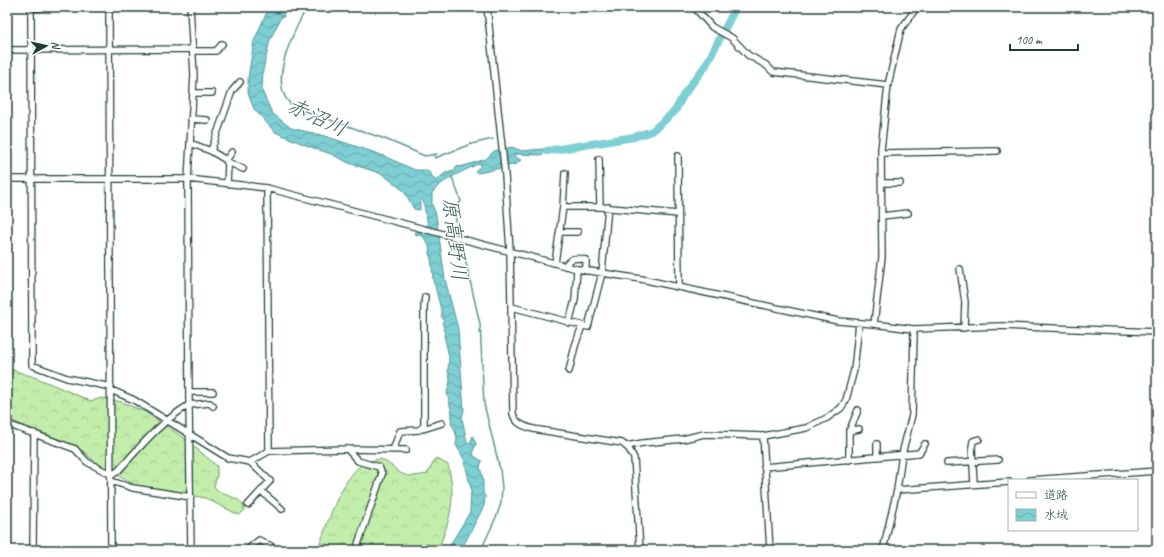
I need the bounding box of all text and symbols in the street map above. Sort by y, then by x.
north arrow [26,26,66,66]
scale bar [1010,26,1078,52]
text: 100 m [1016,32,1043,48]
text: N [48,40,64,51]
water label: 赤沼川 [283,92,351,142]
water label: 原高野川 [437,196,473,282]
legend [1008,479,1138,531]
text: 道路 [1044,487,1068,503]
text: 水域 [1044,507,1068,523]

